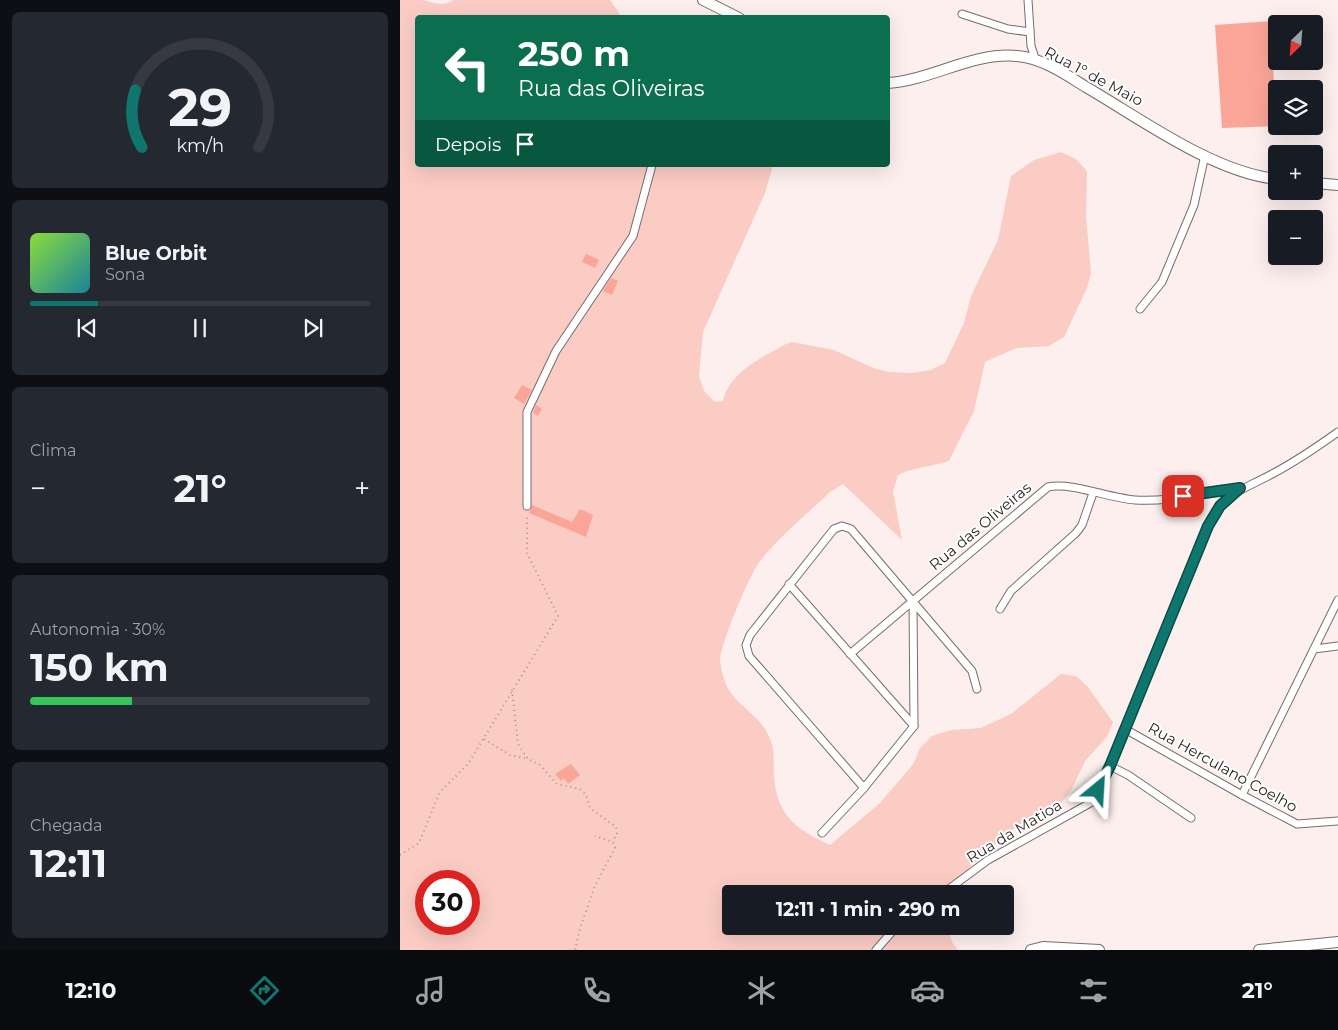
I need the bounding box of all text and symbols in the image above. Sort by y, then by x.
north arrow [1268,15,1322,70]
map controls [1268,15,1323,265]
text: 250 m [518,32,630,75]
icon: left [435,35,500,100]
street label: Rua 1º de Maio [1041,42,1147,110]
text: Rua das Oliveiras [518,75,705,102]
text: 29 [168,76,232,139]
button: layers [1268,80,1323,135]
icon: arrive [511,130,539,158]
text: Depois [435,133,501,156]
text: km/h [176,135,224,156]
button: + [1268,145,1323,200]
button: − [1268,210,1323,265]
text: Blue Orbit [105,242,207,265]
text: Sona [105,265,145,284]
icon: previous [73,314,101,342]
icon: pause [186,314,214,342]
icon: next [299,314,327,342]
text: Clima [30,441,76,460]
text: 21° [173,465,227,512]
text: − [30,471,46,505]
text: + [354,471,370,505]
pin [1162,475,1204,517]
street label: Rua das Oliveiras [925,478,1035,574]
icon: arrive [1169,482,1197,510]
text: Autonomia · 30% [30,620,165,639]
text: 150 km [30,644,169,691]
street label: Rua Herculano Coelho [1145,718,1301,816]
position arrow [1071,763,1123,815]
street label: Rua da Matioa [963,795,1065,867]
text: Chegada [30,816,103,835]
text: 12:11 [30,840,107,887]
speed limit sign: 30 [415,870,480,935]
text: 12:11 · 1 min · 290 m [776,898,960,921]
icon: directions [247,973,282,1008]
icon: music [413,973,448,1008]
icon: phone [579,973,614,1008]
icon: climate [744,973,779,1008]
icon: car [910,973,945,1008]
icon: filters [1076,973,1111,1008]
text: 12:10 [65,977,116,1004]
text: 21° [1242,977,1273,1004]

